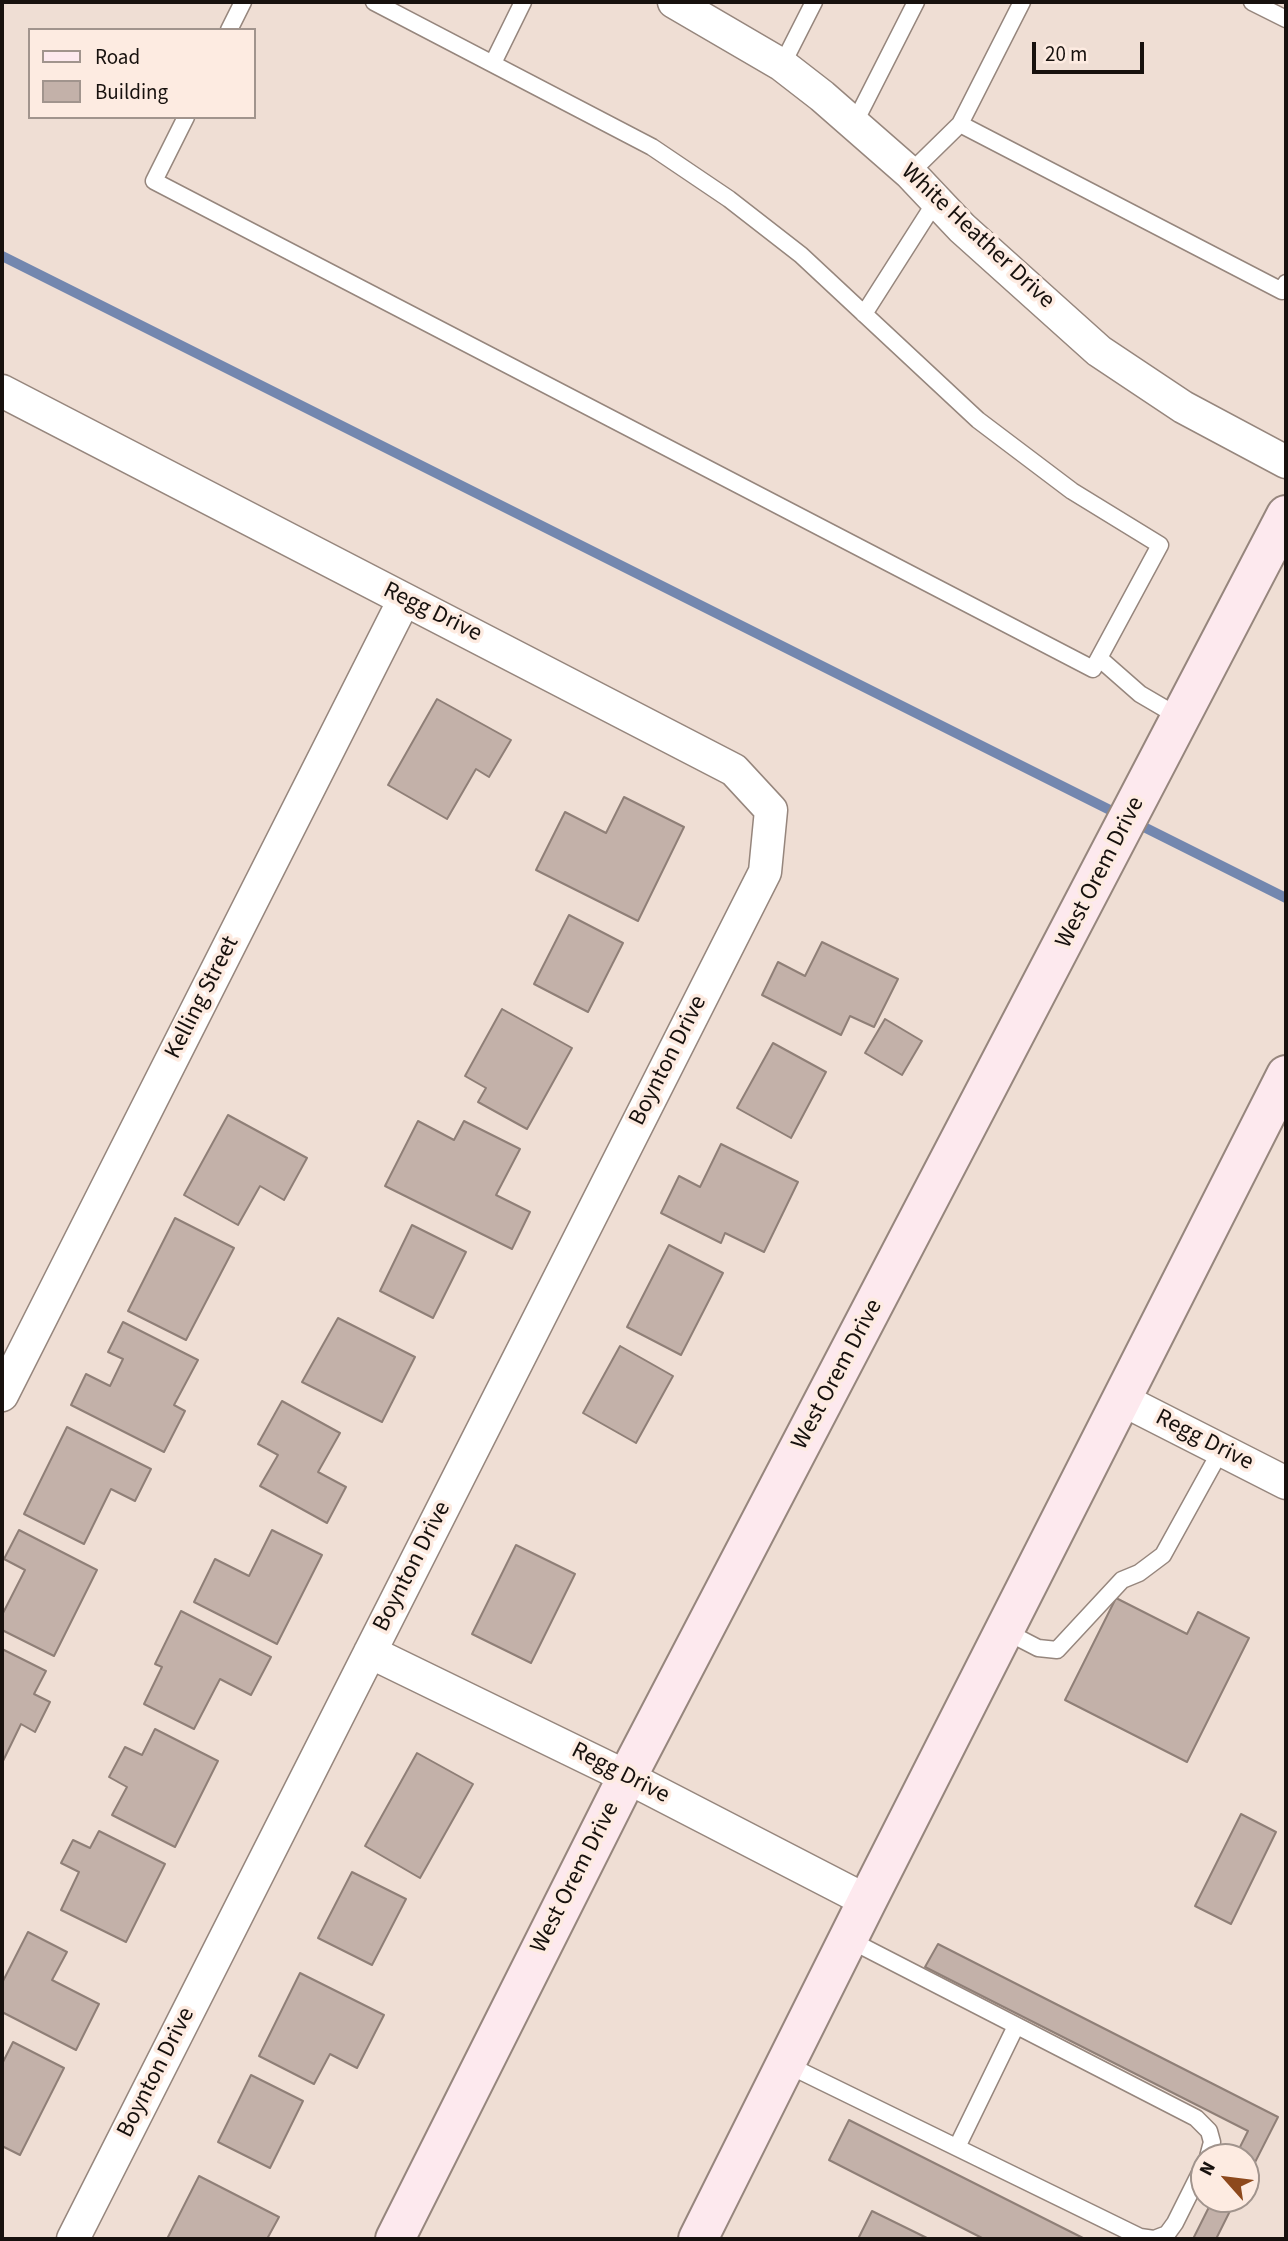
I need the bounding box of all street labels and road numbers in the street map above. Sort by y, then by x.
street label: White Heather Drive [894,158,1060,316]
street label: Regg Drive [378,577,486,649]
street label: West Orem Drive [1051,793,1151,953]
street label: Kelling Street [160,932,246,1064]
street label: Boynton Drive [624,991,714,1131]
street label: West Orem Drive [786,1295,890,1455]
street label: Regg Drive [1150,1404,1258,1478]
street label: Boynton Drive [368,1497,458,1637]
street label: Regg Drive [566,1737,674,1811]
street label: West Orem Drive [526,1798,626,1958]
street label: Boynton Drive [112,2003,202,2143]

